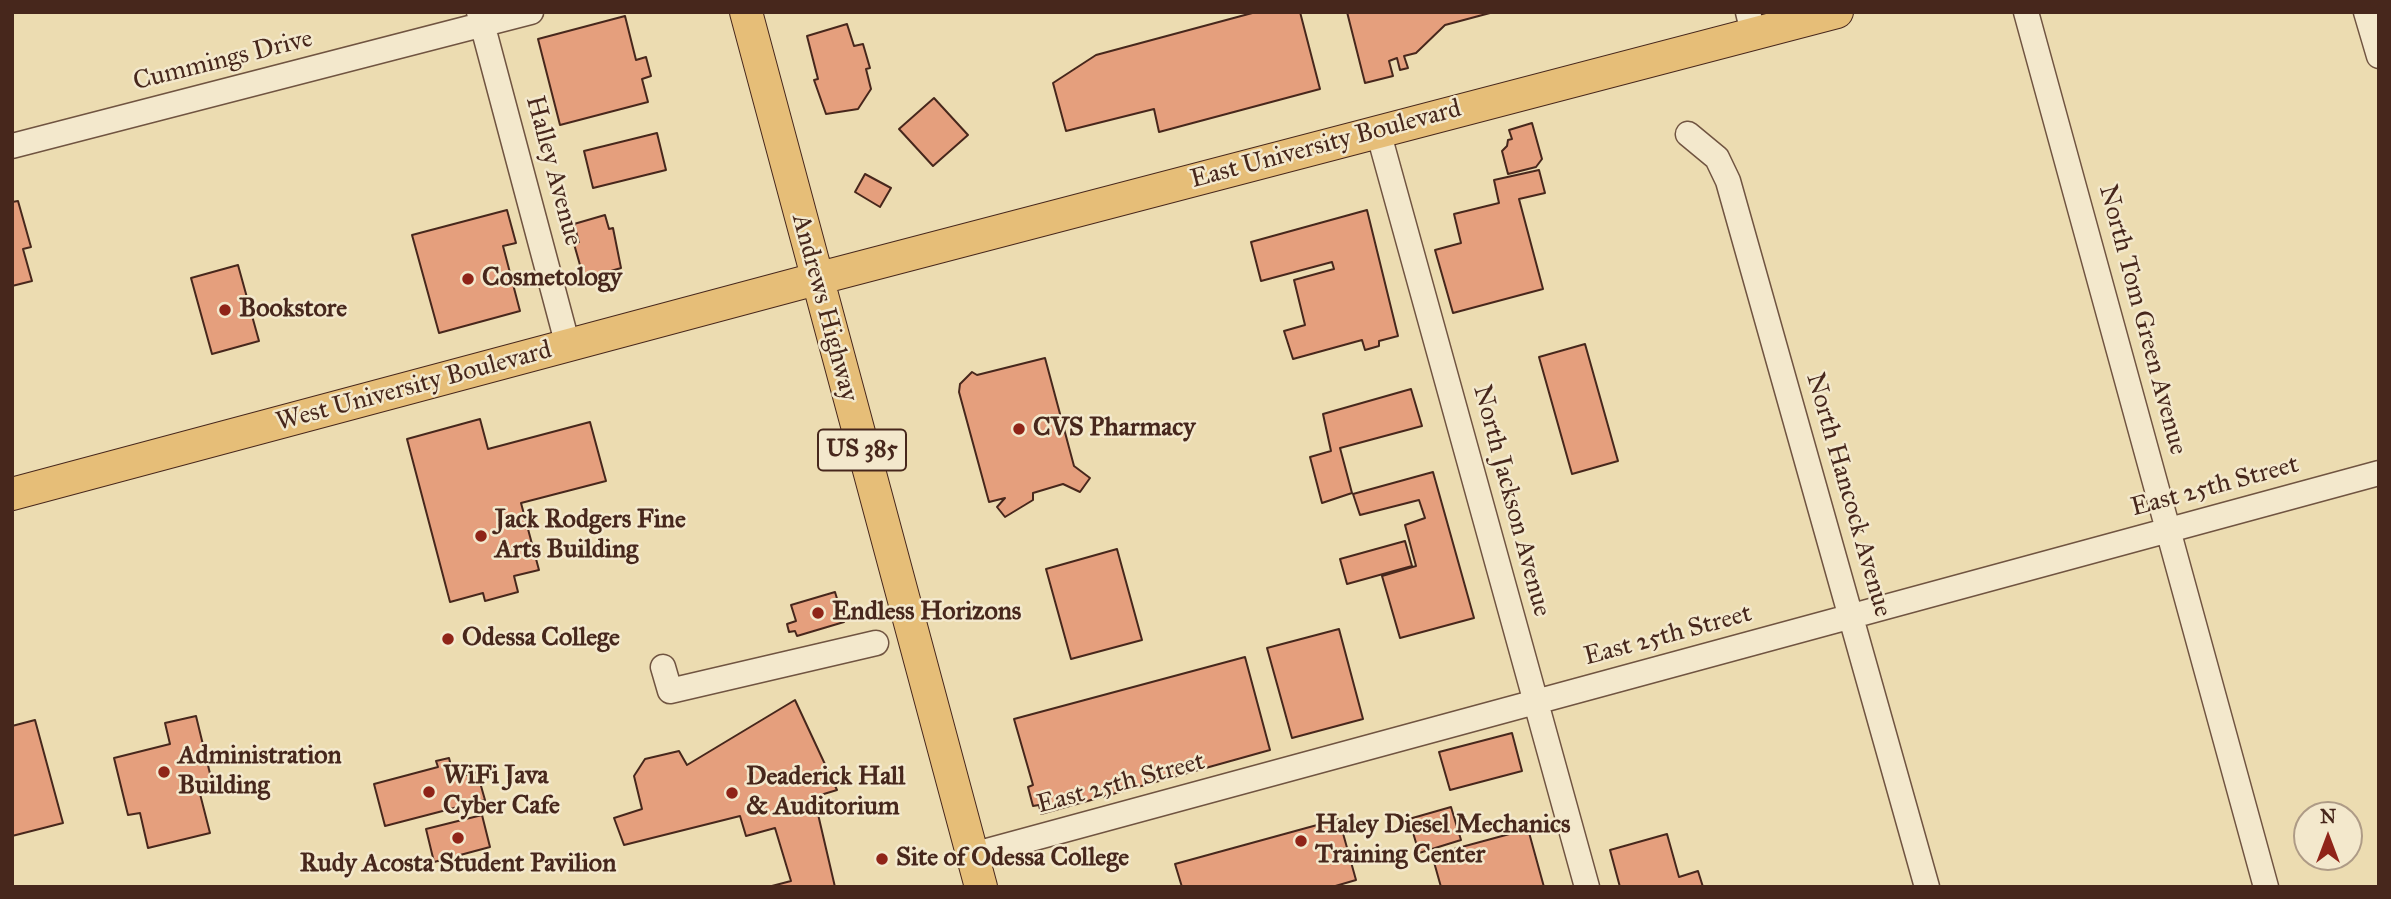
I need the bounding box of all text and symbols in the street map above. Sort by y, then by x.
street label: Cummings Drive [130,24,316,98]
street label: Halley Avenue [518,93,588,249]
street label: East University Boulevard [1187,94,1465,196]
street label: North Tom Green Avenue [2091,182,2193,458]
street label: Andrews Highway [784,211,864,405]
place label: Cosmetology [482,263,622,295]
marker: Cosmetology [460,271,476,287]
place label: Bookstore [239,294,347,326]
marker: Bookstore [217,302,233,318]
street label: West University Boulevard [273,335,555,439]
street label: North Hancock Avenue [1798,369,1898,621]
street label: North Jackson Avenue [1465,382,1557,620]
place label: CVS Pharmacy [1033,413,1195,445]
marker: CVS Pharmacy [1011,421,1027,437]
road number: US 385 [818,430,906,471]
street label: East 25th Street [2128,450,2302,524]
place label: Jack Rodgers Fine Arts Building [495,505,686,566]
marker: Jack Rodgers Fine Arts Building [473,528,489,544]
place label: Endless Horizons [832,597,1021,629]
street label: East 25th Street [1581,599,1755,673]
marker: Endless Horizons [810,605,826,621]
place label: Odessa College [462,623,620,655]
marker: Odessa College [440,631,456,647]
place label: Administration Building [178,741,342,802]
street label: East 25th Street [1034,747,1208,821]
place label: WiFi Java Cyber Cafe [443,761,560,822]
place label: Deaderick Hall & Auditorium [746,762,905,824]
marker: Administration Building [156,764,172,780]
marker: WiFi Java Cyber Cafe [421,784,437,800]
marker: Deaderick Hall & Auditorium [724,785,740,801]
north arrow [2293,801,2363,871]
text: N [2320,805,2336,828]
place label: Haley Diesel Mechanics Training Center [1315,810,1571,872]
marker: Rudy Acosta Student Pavilion [450,830,466,846]
marker: Haley Diesel Mechanics Training Center [1293,833,1309,849]
place label: Site of Odessa College [896,843,1129,875]
place label: Rudy Acosta Student Pavilion [300,849,616,881]
marker: Site of Odessa College [874,851,890,867]

